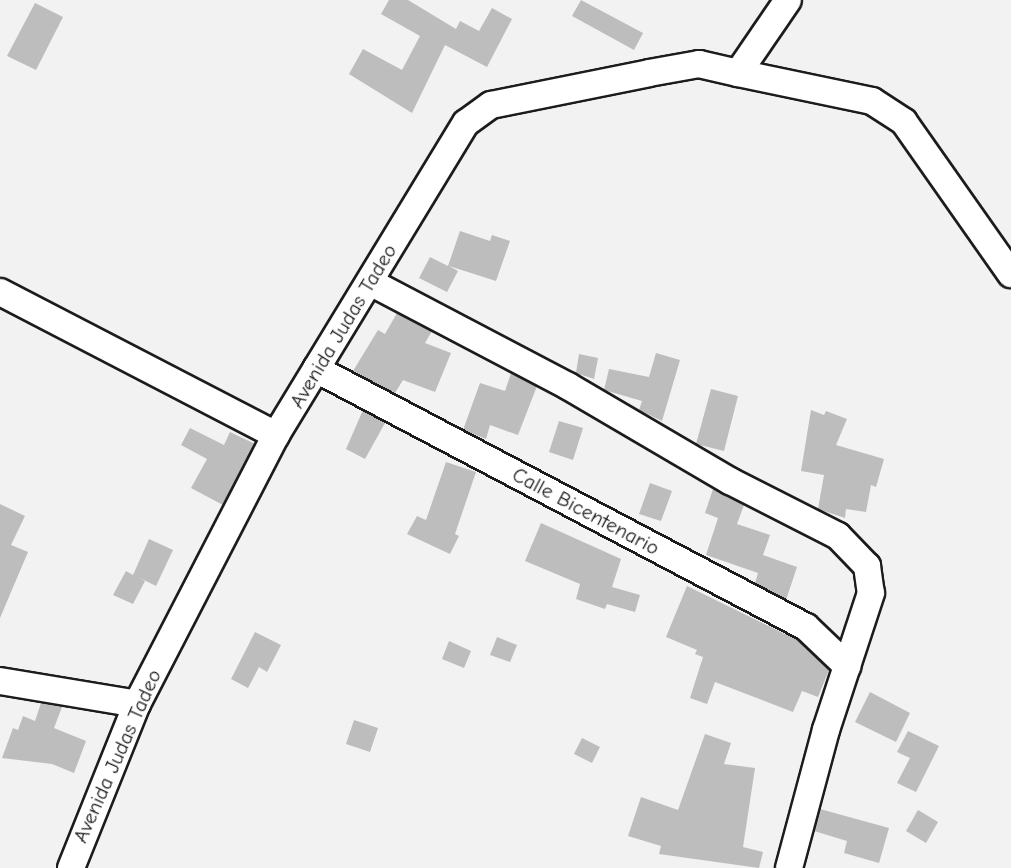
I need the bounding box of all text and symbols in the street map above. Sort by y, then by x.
street label: Avenida Judas Tadeo [284,239,402,413]
street label: Calle Bicentenario [508,462,664,560]
street label: Avenida Judas Tadeo [67,665,167,847]

